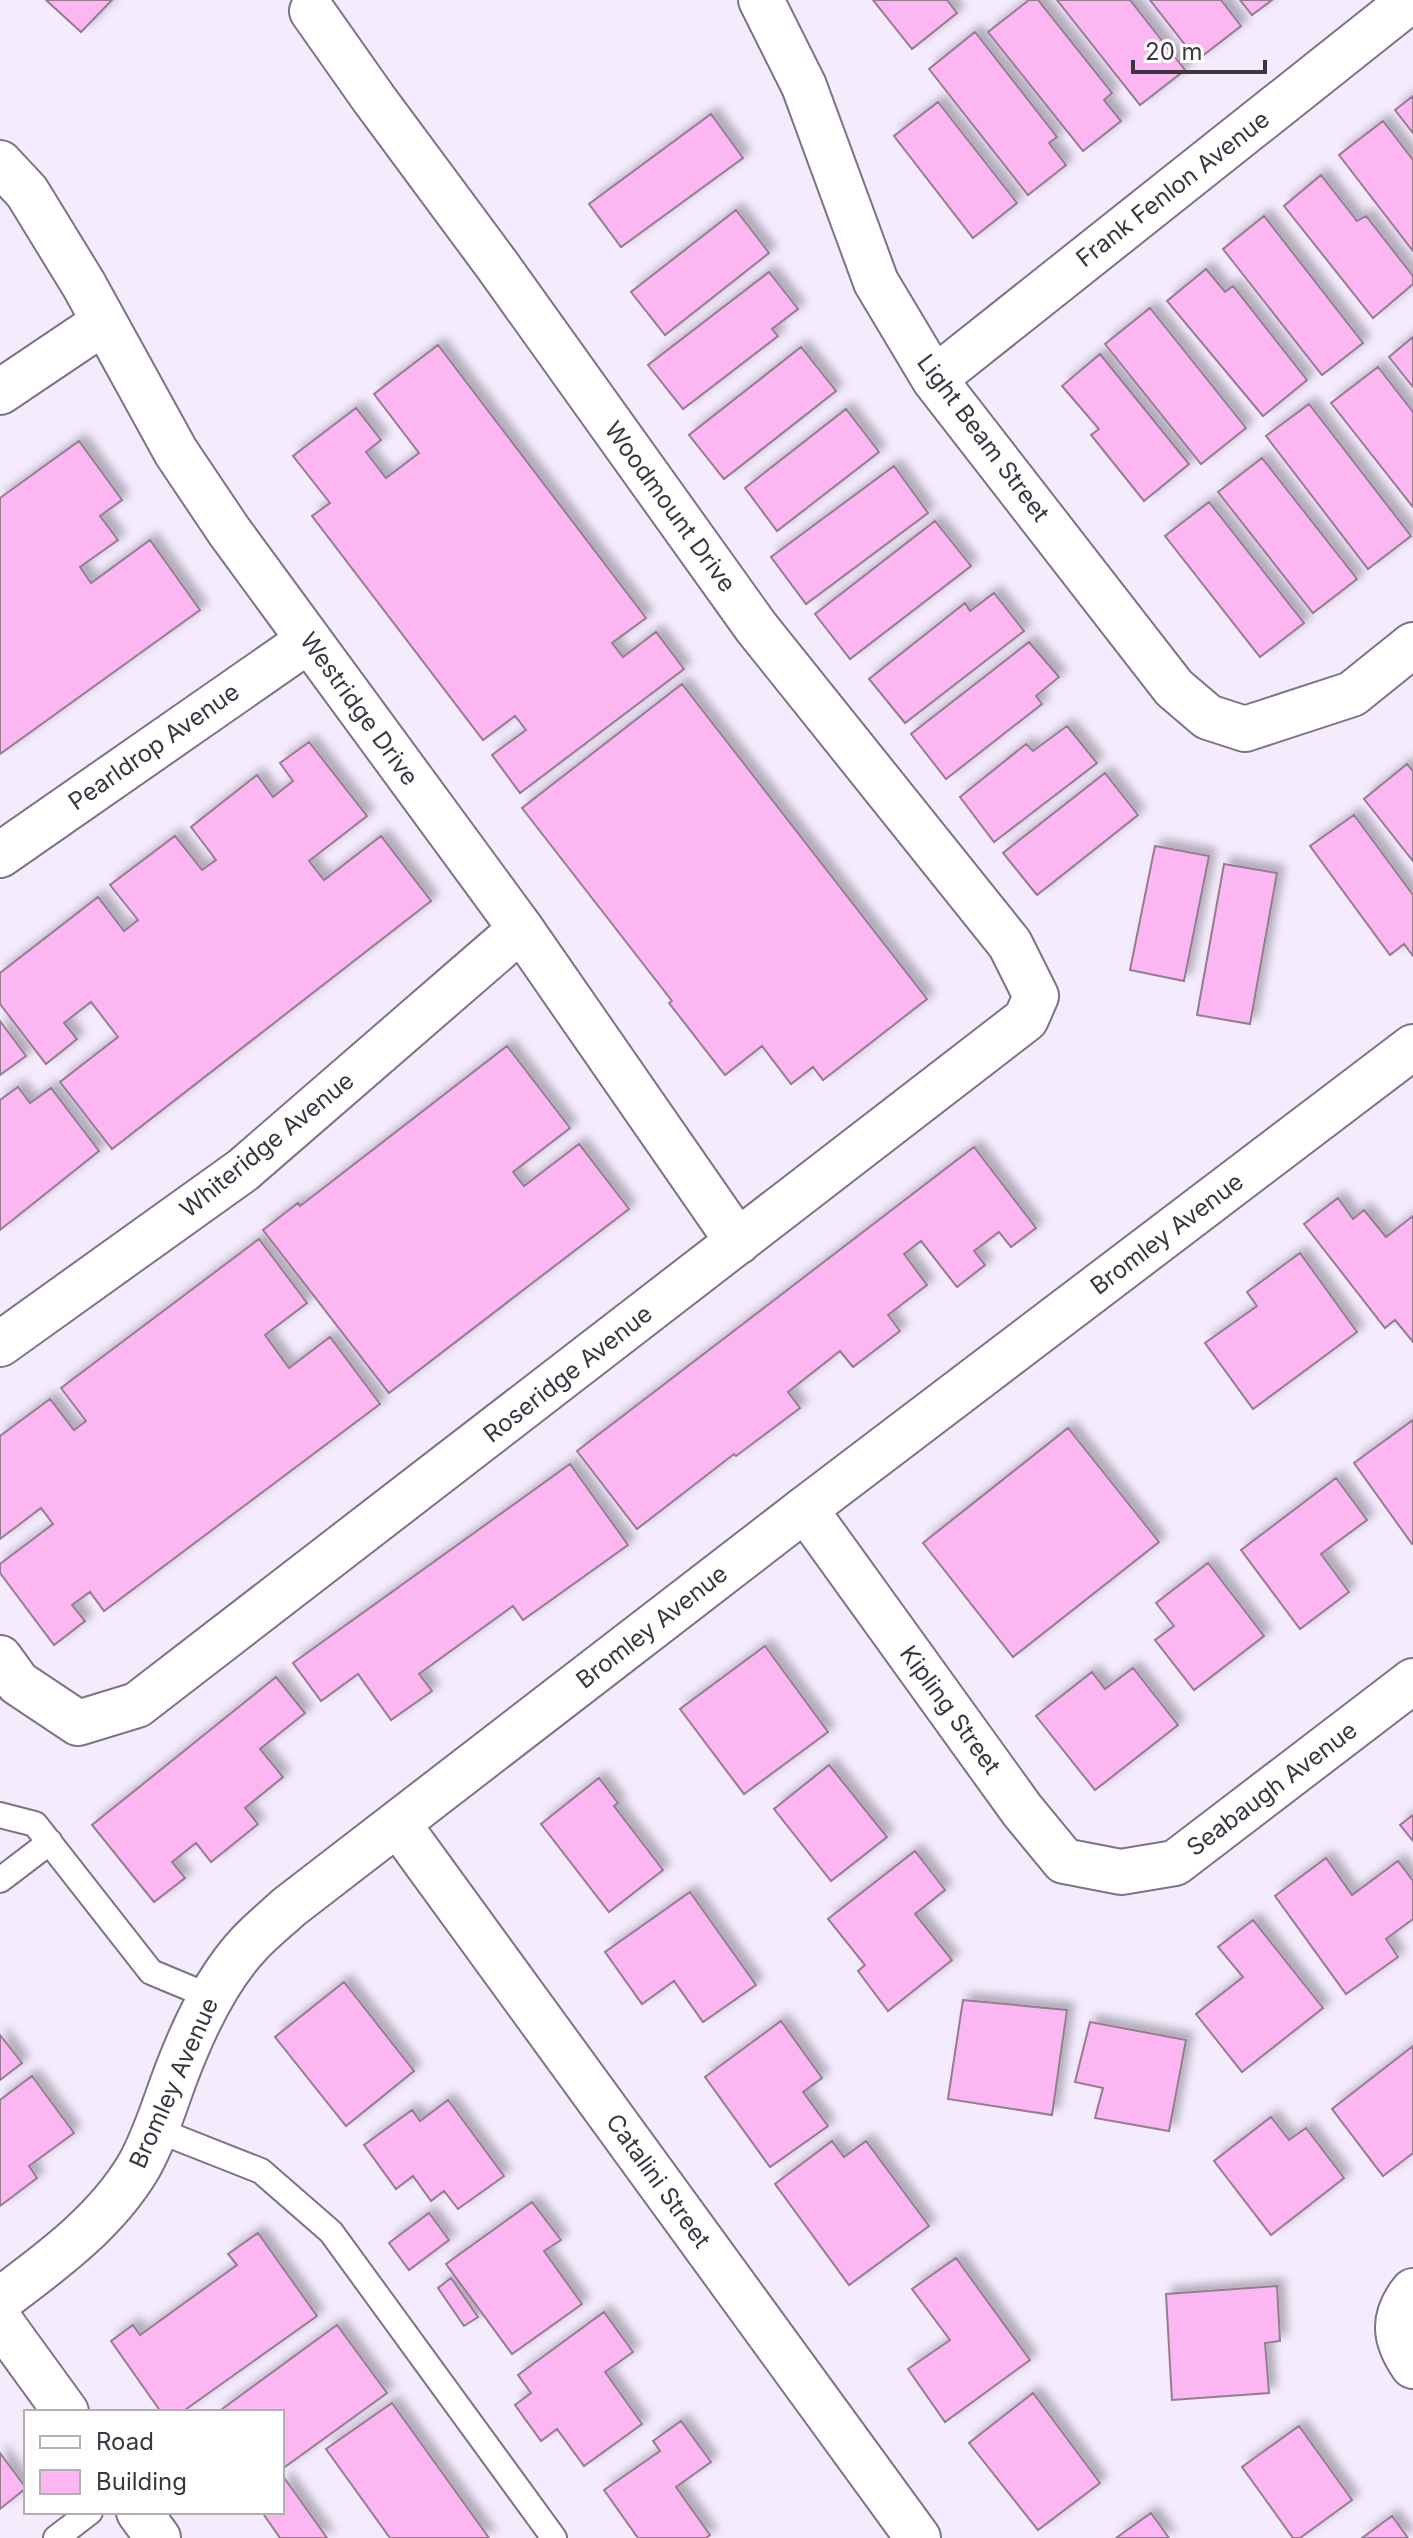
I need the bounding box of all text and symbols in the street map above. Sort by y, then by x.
scale bar [1133,24,1265,74]
text: 20 m [1145,37,1203,66]
street label: Frank Fenlon Avenue [1070,104,1275,273]
street label: Light Beam Street [911,348,1056,527]
street label: Woodmount Drive [599,416,742,598]
street label: Westridge Drive [294,627,425,791]
street label: Pearldrop Avenue [63,677,245,816]
street label: Whiteridge Avenue [174,1066,359,1224]
street label: Bromley Avenue [1085,1167,1249,1300]
street label: Roseridge Avenue [478,1299,658,1448]
street label: Bromley Avenue [570,1559,733,1695]
street label: Kipling Street [894,1640,1007,1780]
street label: Seabaugh Avenue [1181,1715,1363,1862]
street label: Bromley Avenue [123,1993,224,2173]
street label: Catalini Street [600,2108,717,2253]
legend [24,2410,284,2514]
text: Road [96,2427,154,2456]
text: Building [96,2467,187,2496]

